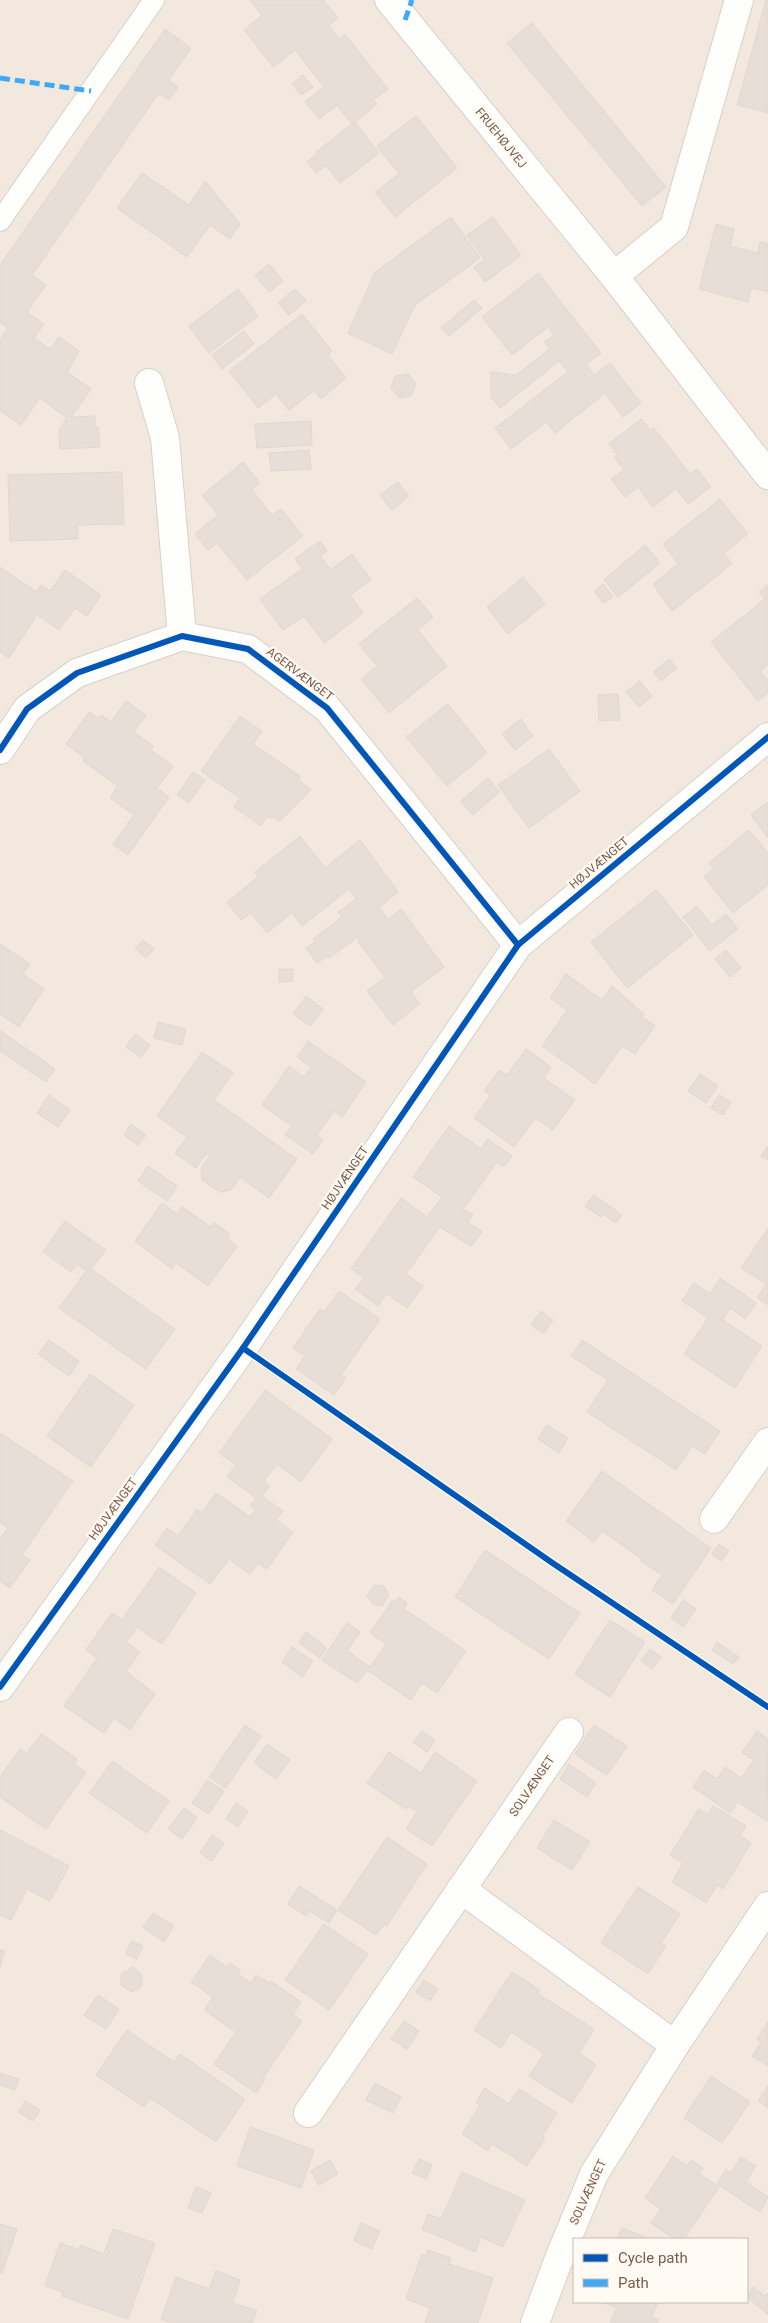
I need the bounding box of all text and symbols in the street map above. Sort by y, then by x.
street label: FRUEHØJVEJ [473,105,529,171]
street label: AGERVÆNGET [264,644,336,704]
street label: HØJVÆNGET [566,834,632,892]
street label: HØJVÆNGET [319,1144,371,1212]
street label: HØJVÆNGET [86,1475,140,1543]
street label: SOLVÆNGET [506,1753,558,1819]
street label: SOLVÆNGET [567,2157,609,2227]
legend [573,2238,748,2303]
text: Cycle path [618,2249,688,2267]
text: Path [618,2274,649,2292]

